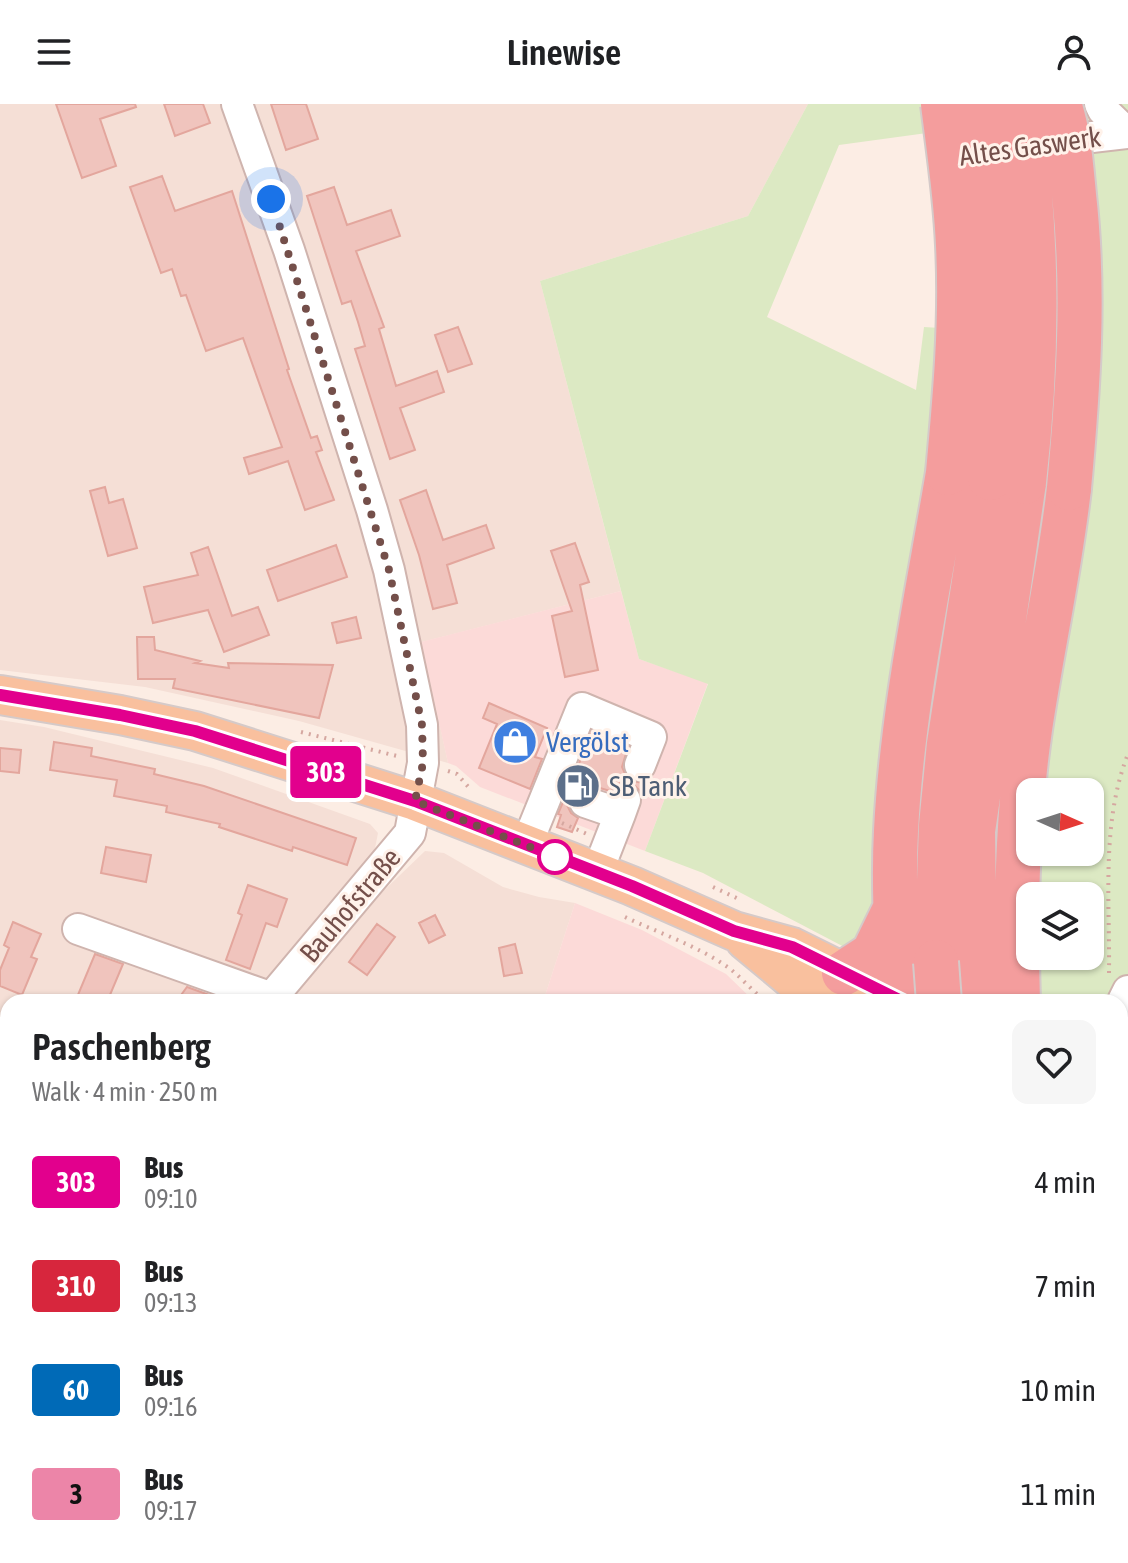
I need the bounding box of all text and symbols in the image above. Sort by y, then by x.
icon: menu [32,30,76,74]
icon: person [1052,30,1096,74]
text: Linewise [507,31,621,73]
street label: Altes Gaswerk [957,120,1103,172]
your location [251,179,291,219]
shop icon: Vergölst [491,718,539,766]
place label: Vergölst [546,726,629,758]
line badge: 303 [280,746,372,798]
text: 303 [306,756,346,788]
fuel station icon: SB Tank [554,762,602,810]
place label: SB Tank [609,770,687,802]
north arrow [1016,778,1104,866]
map controls [1016,778,1104,970]
unlabelled marker [538,840,572,874]
street label: Bauhofstraße [293,842,407,968]
button: layers [1016,882,1104,970]
button: heart [1012,1020,1096,1104]
text: Paschenberg [32,1025,211,1068]
text: Walk · 4 min · 250 m [32,1077,218,1107]
text: Bus [144,1150,183,1184]
text: 4 min [1035,1165,1096,1199]
text: 303 [56,1166,96,1198]
text: 09:10 [144,1184,198,1214]
text: Bus [144,1254,183,1288]
text: 7 min [1035,1269,1096,1303]
text: 310 [56,1270,96,1302]
text: 09:13 [144,1288,198,1318]
text: Bus [144,1358,183,1392]
text: 10 min [1021,1373,1096,1407]
text: 60 [63,1374,89,1406]
text: 09:16 [144,1392,198,1422]
text: Bus [144,1462,183,1496]
text: 11 min [1021,1477,1096,1511]
text: 3 [69,1478,83,1510]
text: 09:17 [144,1496,198,1526]

